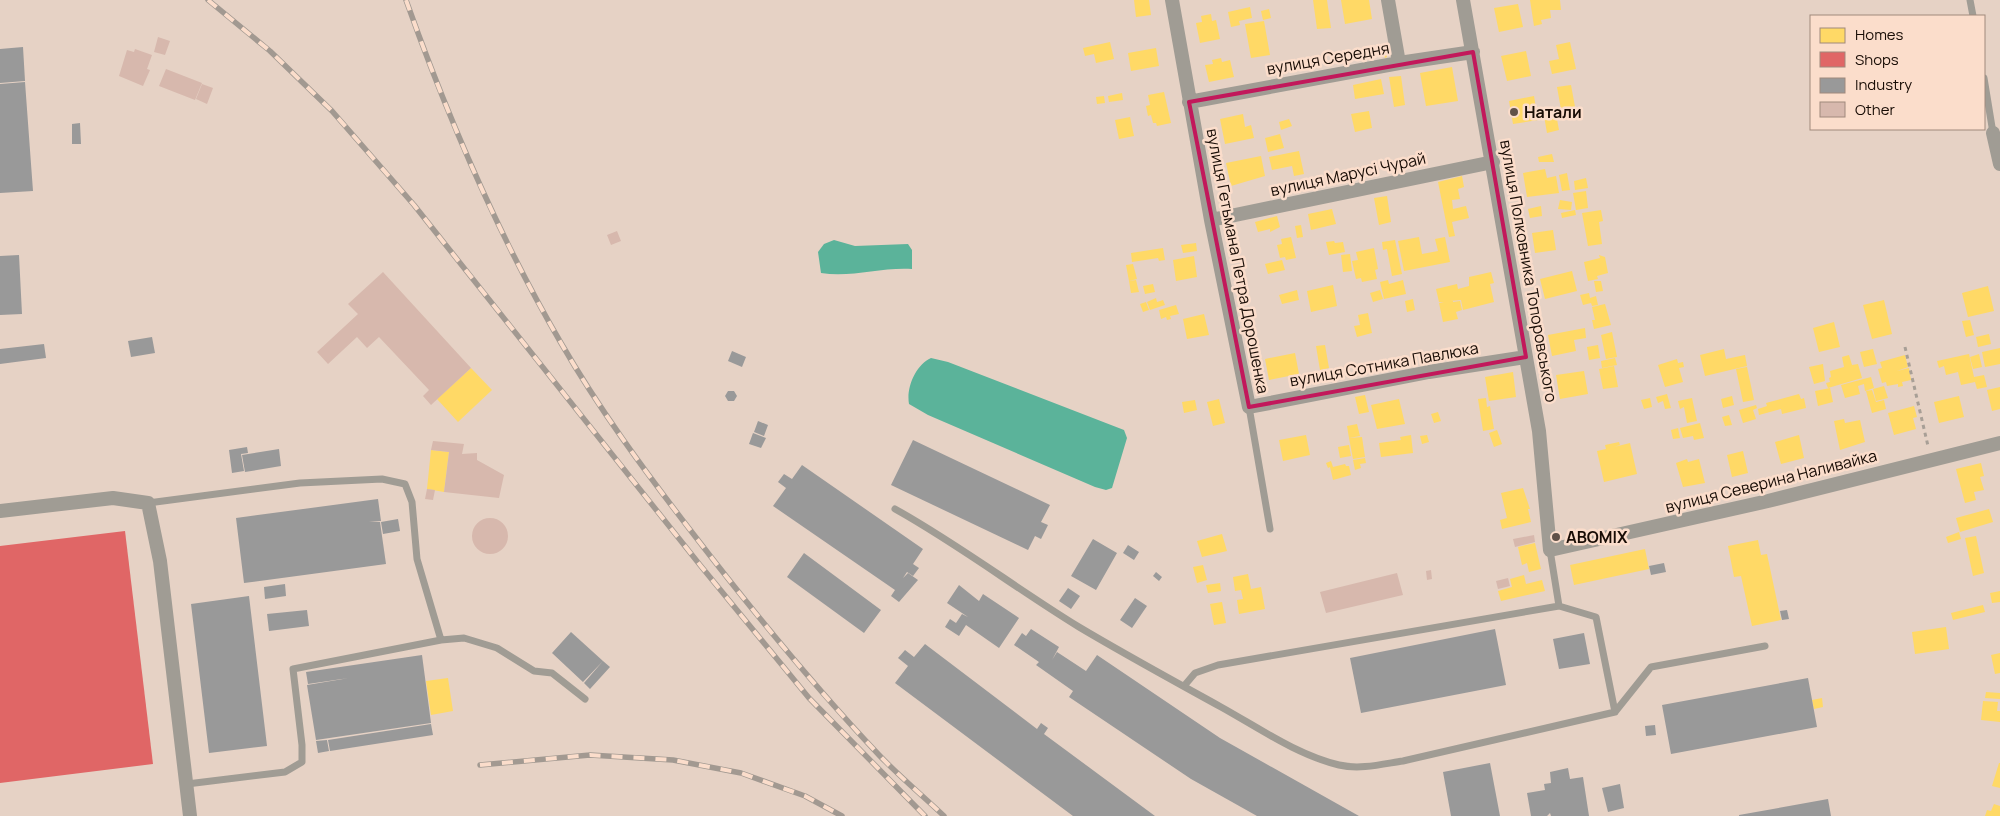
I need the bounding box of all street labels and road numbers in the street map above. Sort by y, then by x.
street label: вулиця Середня [1265,36,1391,80]
street label: вулиця Гетьмана Петра Дорошенка [1201,127,1275,395]
street label: вулиця Полковника Топоровського [1495,138,1563,404]
street label: вулиця Марусі Чурай [1268,147,1428,201]
street label: вулиця Сотника Павлюка [1288,337,1480,391]
street label: вулиця Северина Наливайка [1663,444,1879,518]

